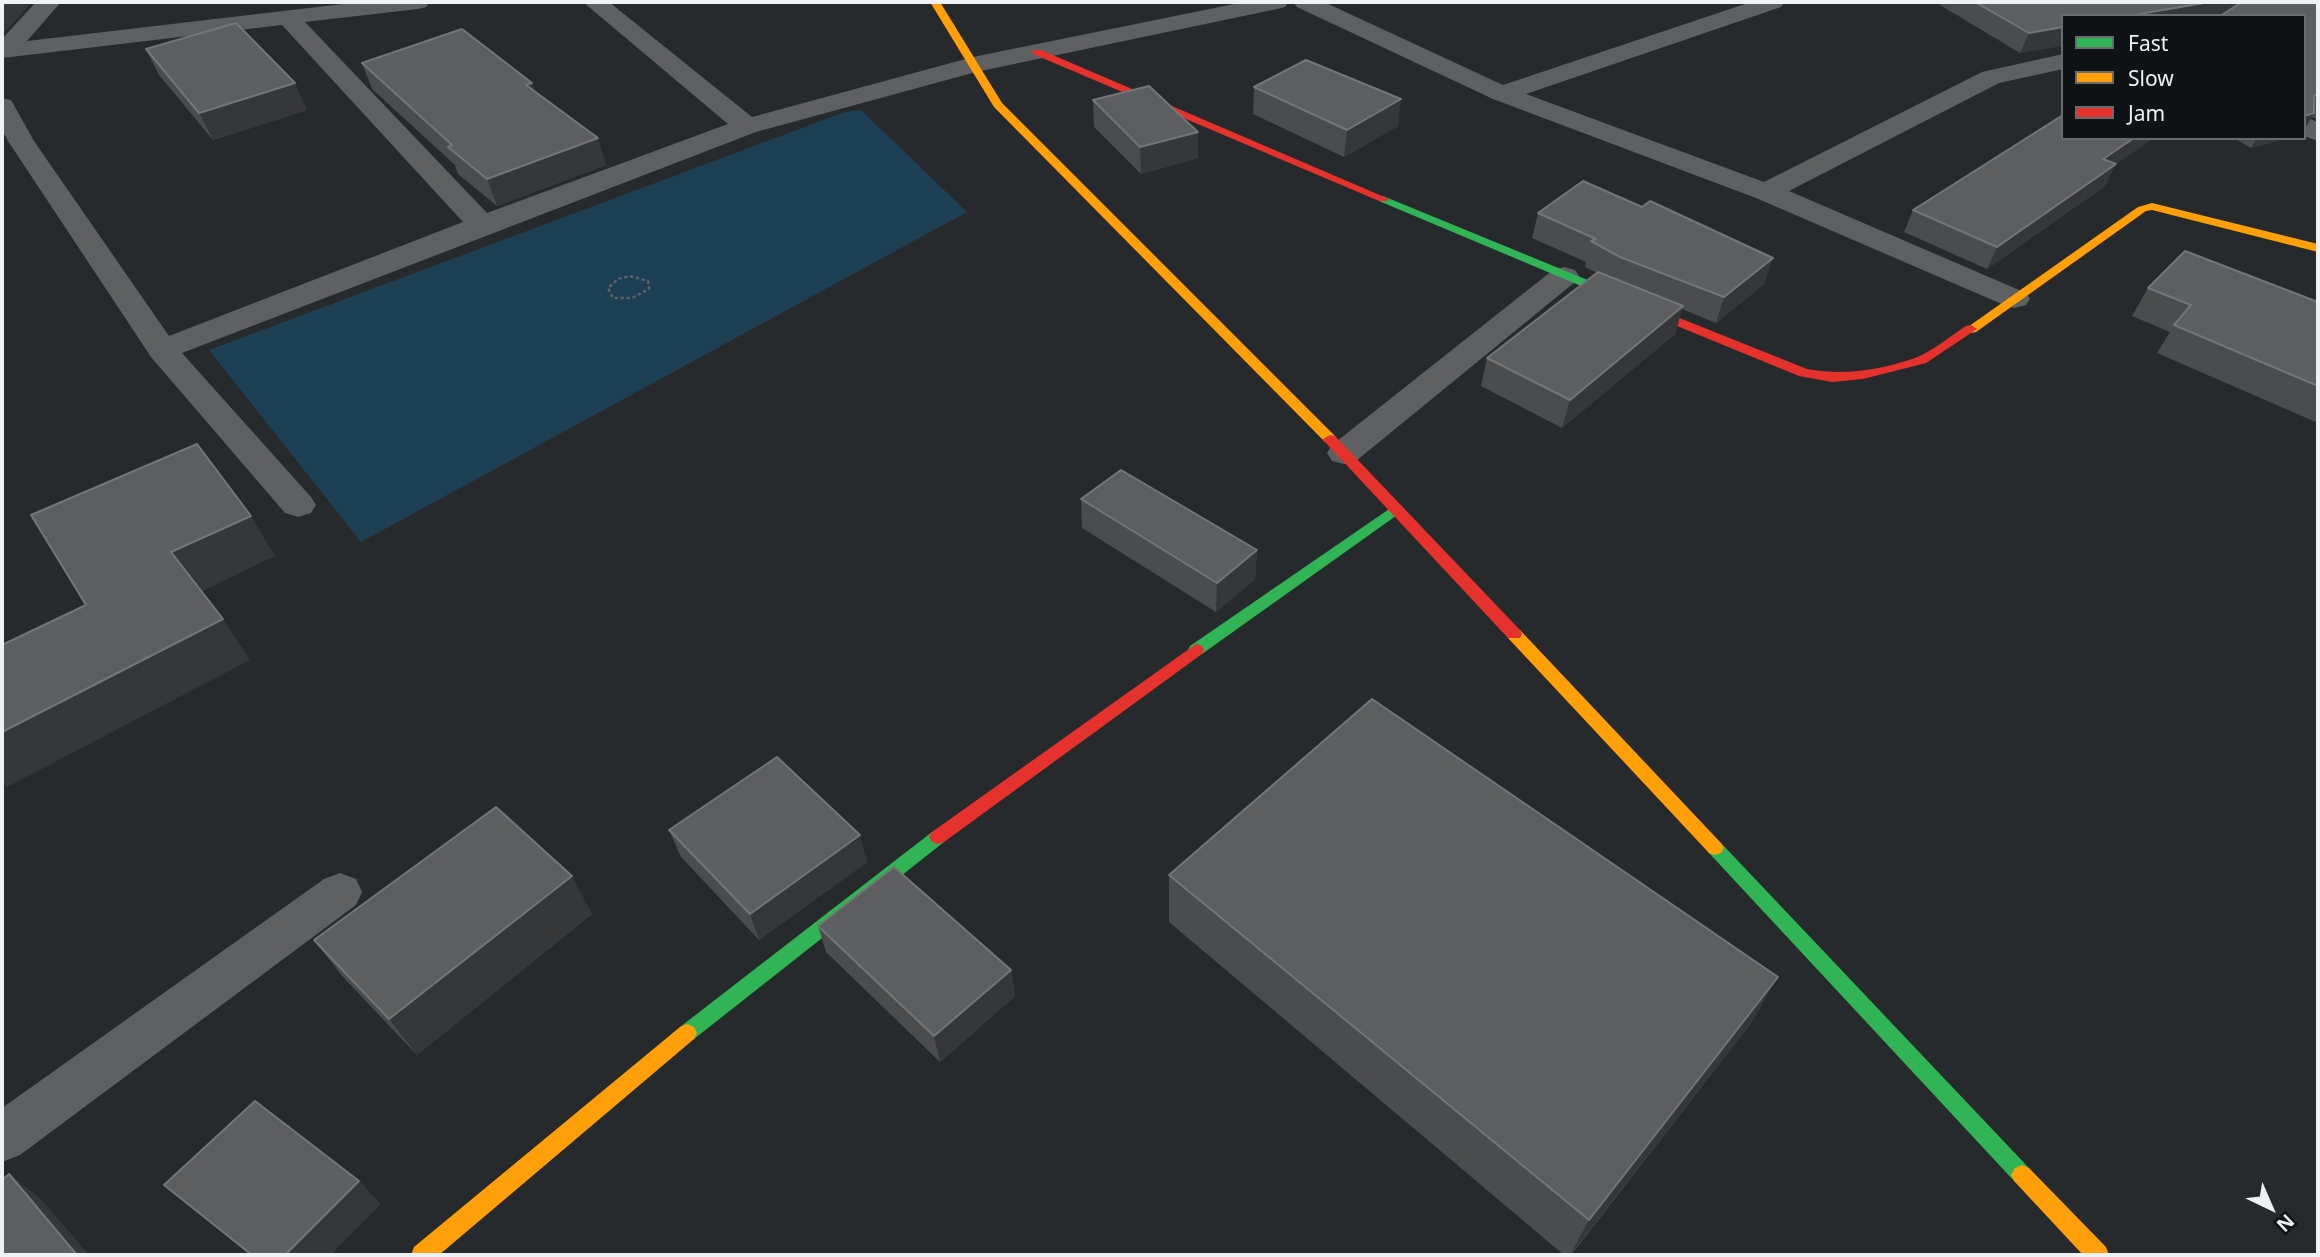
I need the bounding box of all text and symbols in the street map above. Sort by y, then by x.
legend [2061,14,2306,140]
text: Fast [2128,29,2168,57]
text: Slow [2128,64,2174,92]
text: Jam [2128,99,2165,127]
north arrow [2236,1173,2306,1243]
text: N [2271,1208,2300,1238]

